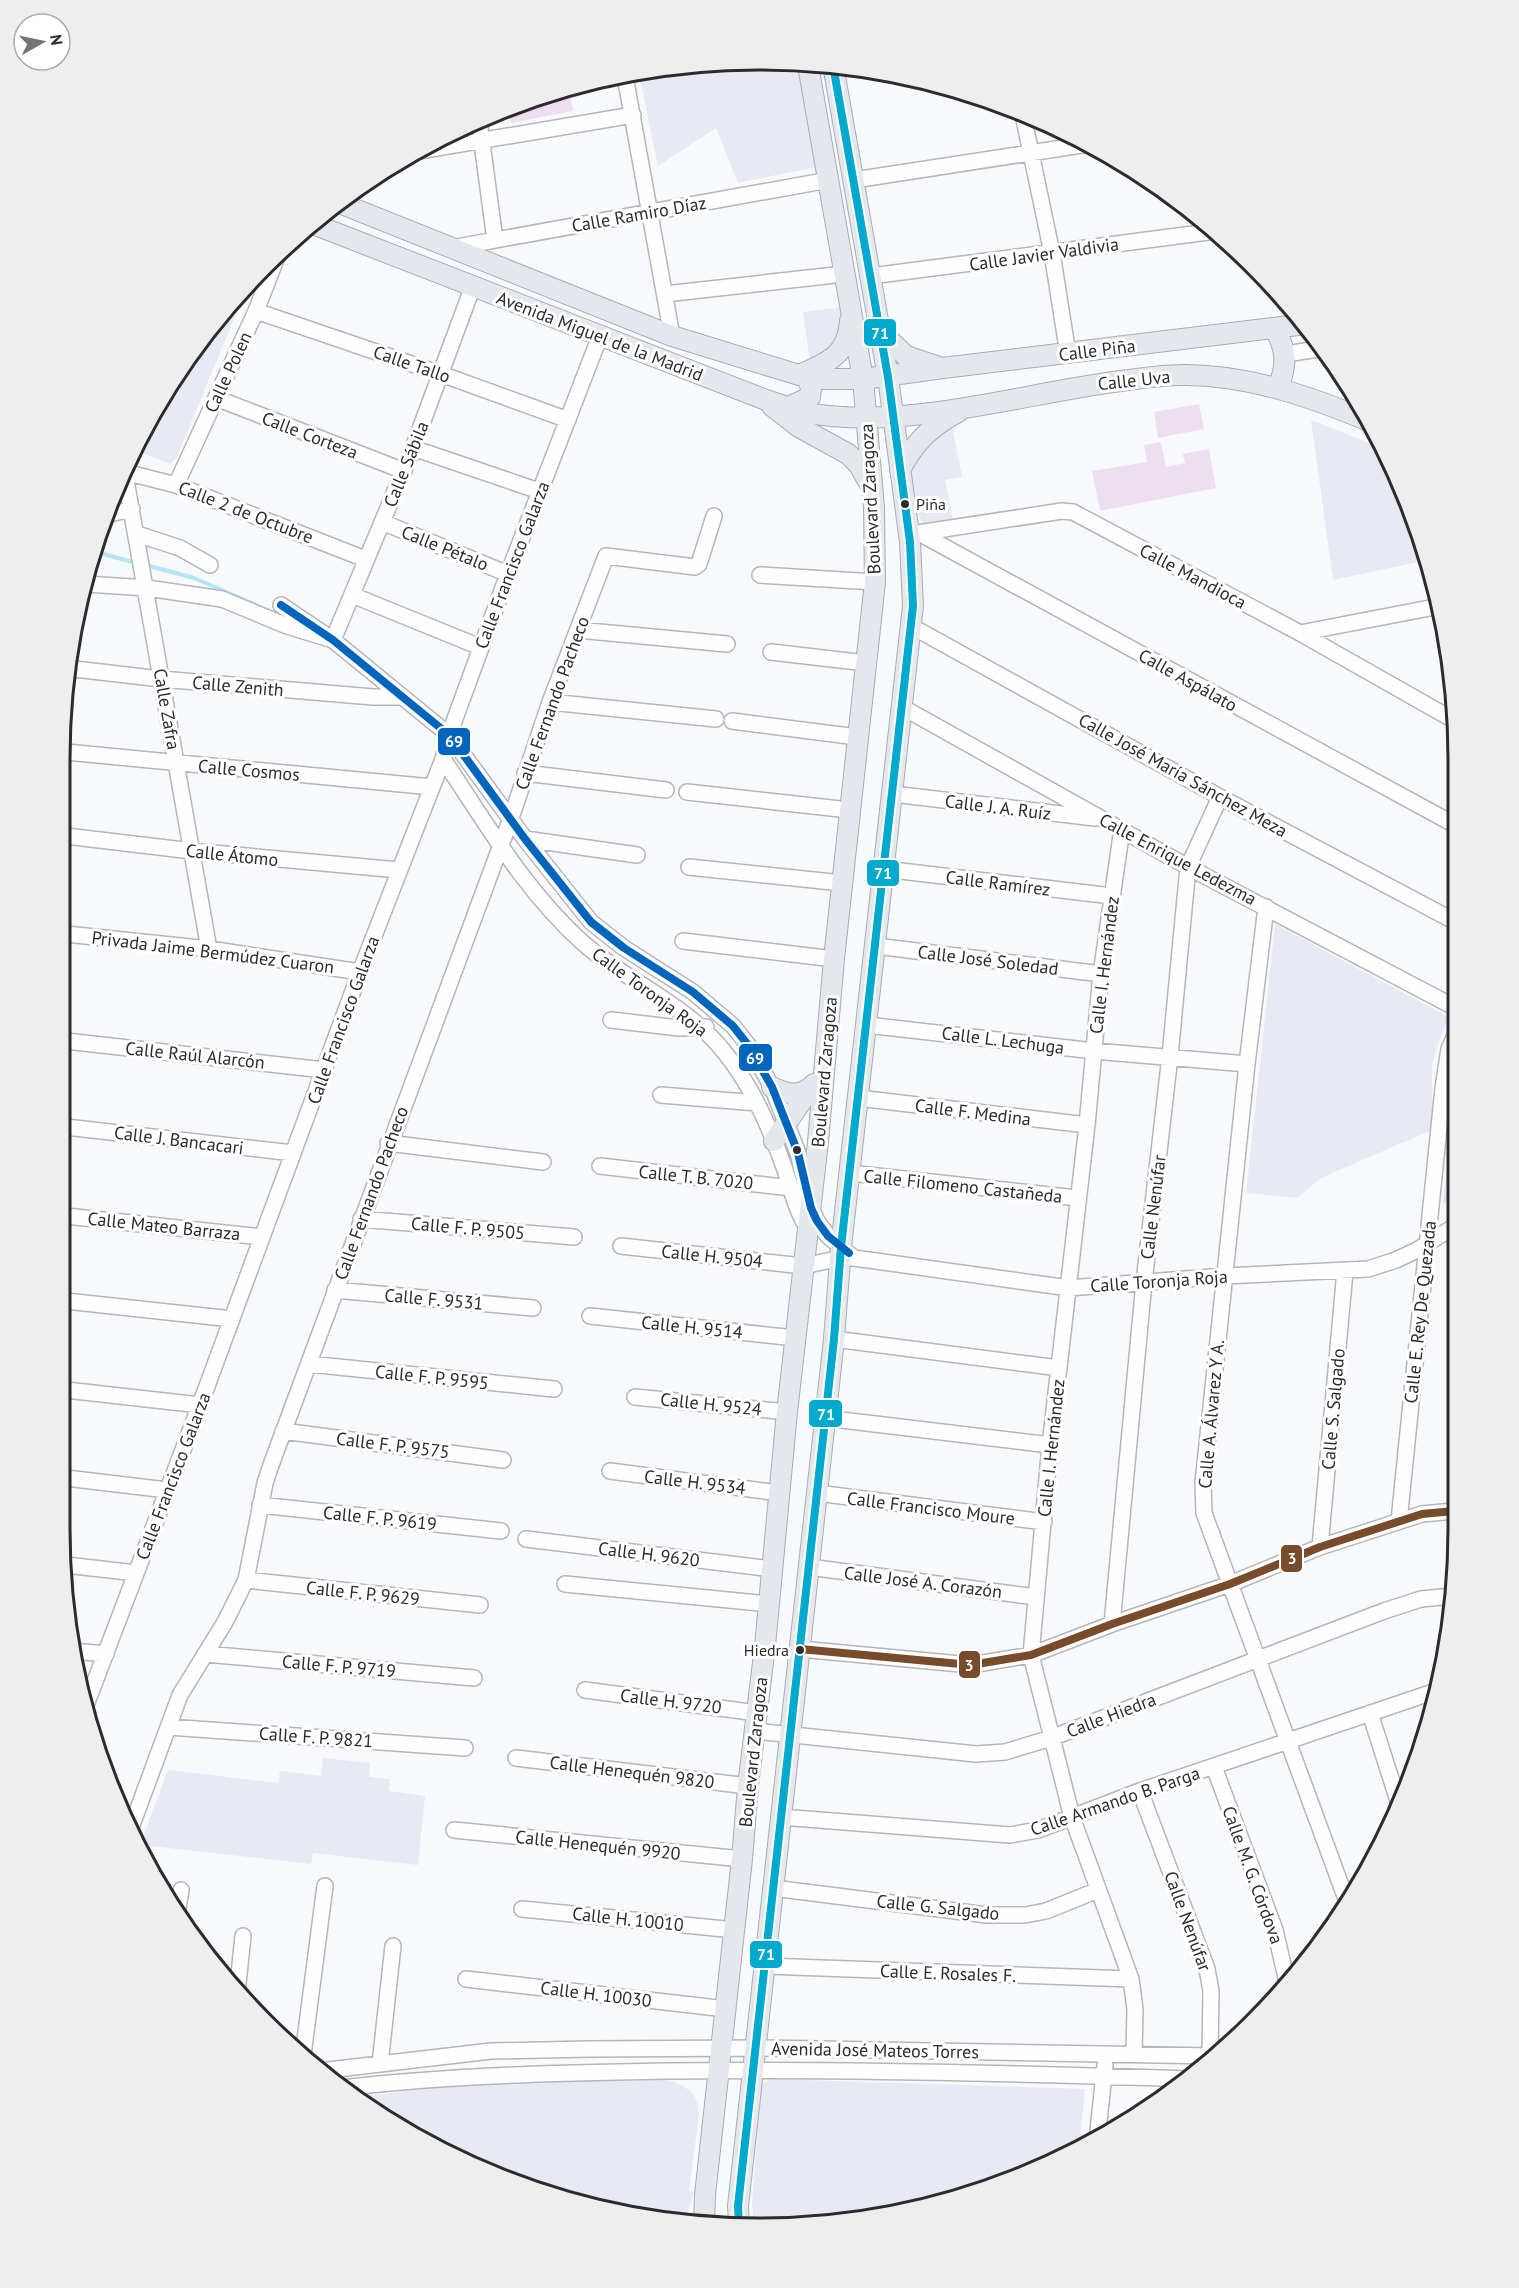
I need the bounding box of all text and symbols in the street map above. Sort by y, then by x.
north arrow [12,12,72,72]
text: N [46,33,68,46]
street label: Calle Ramiro Díaz [570,191,708,237]
street label: Calle Javier Valdivia [968,232,1120,276]
street label: Avenida Miguel de la Madrid [493,286,707,386]
line badge: 71 [863,318,897,347]
text: 71 [871,323,889,343]
street label: Calle Polen [199,328,257,416]
street label: Calle Piña [1057,334,1137,366]
street label: Calle Tallo [370,340,454,388]
street label: Calle Uva [1097,365,1171,395]
street label: Calle Corteza [259,406,361,464]
street label: Calle Sábila [378,418,434,510]
street label: Boulevard Zaragoza [855,423,885,575]
street label: Calle 2 de Octubre [175,476,317,548]
street label: Calle Francisco Galarza [469,478,555,652]
place label: Piña [916,494,946,514]
marker: Piña [899,498,911,510]
street label: Calle Pétalo [398,520,492,576]
street label: Calle Mandioca [1136,538,1250,614]
street label: Calle Fernando Pacheco [510,613,594,793]
street label: Calle Aspálato [1135,643,1241,717]
street label: Calle Zafra [149,667,185,751]
street label: Calle Zenith [191,671,285,701]
street label: Calle José María Sánchez Meza [1075,708,1291,842]
line badge: 69 [437,727,471,756]
text: 69 [445,731,463,751]
street label: Calle Cosmos [197,754,301,786]
street label: Calle J. A. Ruíz [944,789,1052,825]
street label: Calle Enrique Ledezma [1095,808,1261,910]
street label: Calle Átomo [185,839,279,871]
line badge: 71 [866,859,900,887]
text: 71 [874,863,892,883]
street label: Calle Ramírez [944,865,1052,901]
street label: Calle I. Hernández [1084,895,1124,1035]
street label: Privada Jaime Bermúdez Cuaron [90,926,336,978]
street label: Calle Francisco Galarza [302,933,384,1107]
street label: Calle José Soledad [916,940,1060,980]
street label: Calle Toronja Roja [588,942,712,1042]
street label: Boulevard Zaragoza [806,996,842,1148]
street label: Calle L. Lechuga [940,1021,1066,1059]
street label: Calle Raúl Alarcón [124,1036,266,1074]
line badge: 69 [738,1043,773,1072]
text: 69 [746,1048,764,1068]
street label: Calle F. Medina [914,1093,1032,1131]
street label: Calle Fernando Pacheco [329,1103,413,1283]
street label: Calle J. Bancacari [113,1121,245,1159]
unlabelled marker [791,1144,803,1156]
street label: Calle Nenúfar [1135,1154,1171,1260]
street label: Calle T. B. 7020 [638,1160,755,1194]
street label: Calle Filomeno Castañeda [863,1164,1063,1208]
street label: Calle Mateo Barraza [87,1207,241,1245]
street label: Calle F. P. 9505 [410,1212,526,1244]
street label: Calle E. Rey De Quezada [1399,1219,1441,1405]
street label: Calle H. 9504 [660,1239,764,1273]
street label: Calle Toronja Roja [1090,1265,1228,1297]
street label: Calle F. 9531 [384,1283,484,1315]
street label: Calle H. 9514 [640,1310,744,1344]
street label: Calle A. Álvarez Y A. [1193,1339,1229,1489]
street label: Calle S. Salgado [1316,1347,1350,1471]
street label: Calle F. P. 9595 [374,1360,490,1394]
street label: Calle I. Hernández [1032,1378,1070,1518]
street label: Calle H. 9524 [659,1387,763,1421]
street label: Calle Francisco Galarza [130,1389,216,1563]
line badge: 71 [808,1399,843,1428]
text: 71 [817,1404,835,1424]
street label: Calle F. P. 9575 [335,1427,451,1463]
street label: Calle H. 9534 [643,1464,747,1500]
street label: Calle Francisco Moure [846,1486,1016,1530]
street label: Calle F. P. 9619 [322,1501,438,1535]
street label: Calle H. 9620 [597,1536,701,1572]
line badge: 3 [1280,1544,1303,1573]
text: 3 [1287,1548,1297,1568]
street label: Calle José A. Corazón [843,1561,1003,1603]
street label: Calle F. P. 9629 [305,1576,421,1610]
place label: Hiedra [744,1640,789,1660]
marker: Hiedra [794,1644,806,1656]
street label: Calle F. P. 9719 [281,1650,397,1682]
line badge: 3 [958,1650,981,1679]
text: 3 [964,1655,974,1675]
street label: Boulevard Zaragoza [734,1676,772,1828]
street label: Calle H. 9720 [619,1683,723,1719]
street label: Calle Hiedra [1063,1687,1159,1743]
street label: Calle F. P. 9821 [258,1722,374,1752]
street label: Calle Henequén 9820 [548,1750,716,1794]
street label: Calle Armando B. Parga [1027,1761,1203,1841]
street label: Calle M. G. Córdova [1217,1803,1289,1947]
street label: Calle Henequén 9920 [514,1825,682,1865]
street label: Calle Nenúfar [1159,1868,1217,1974]
street label: Calle G. Salgado [875,1889,1001,1925]
street label: Calle H. 10010 [571,1902,685,1936]
line badge: 71 [749,1940,783,1969]
text: 71 [757,1944,775,1964]
street label: Calle E. Rosales F. [880,1959,1016,1987]
street label: Calle H. 10030 [539,1976,653,2012]
street label: Avenida José Mateos Torres [771,2037,979,2063]

